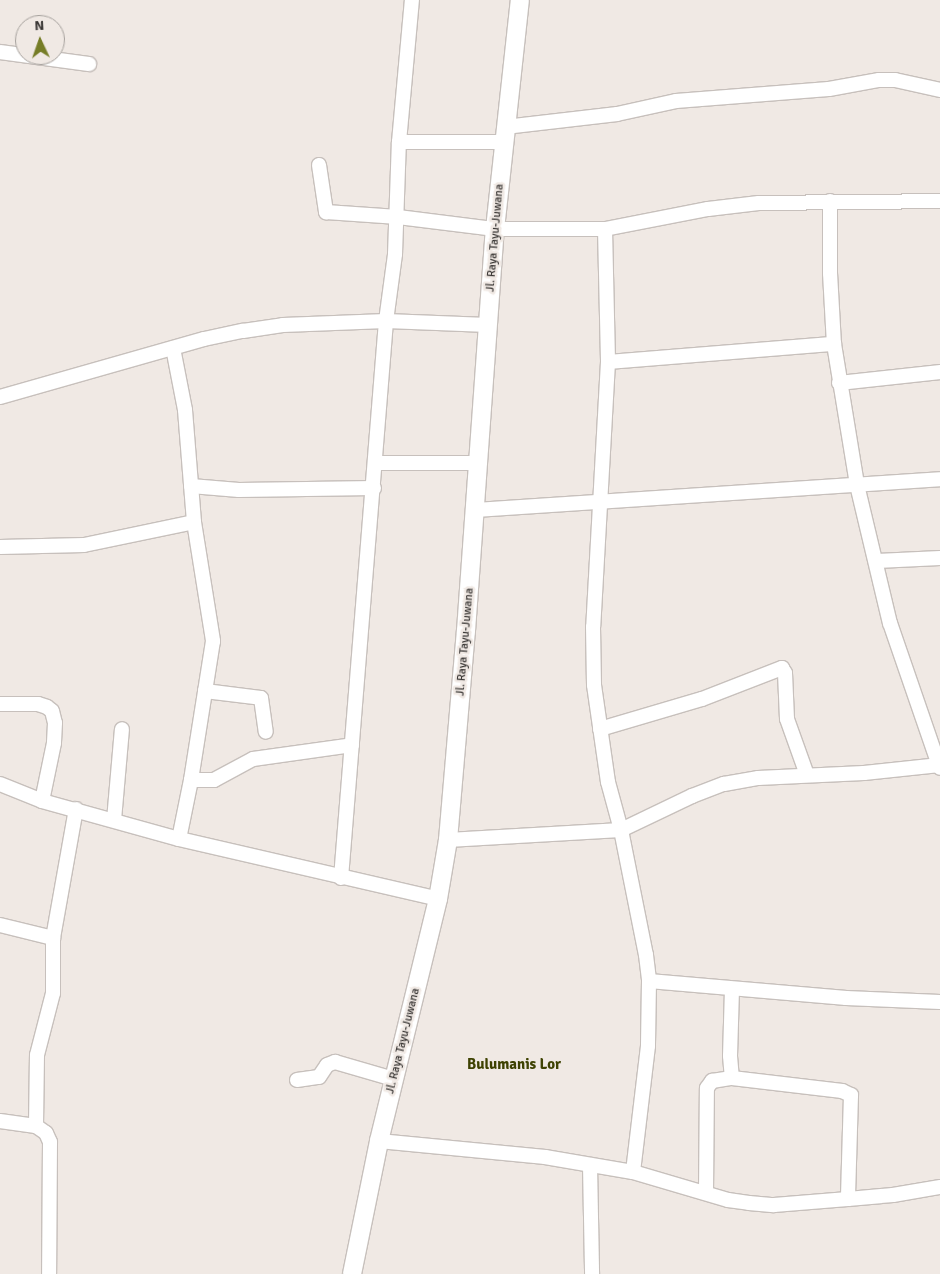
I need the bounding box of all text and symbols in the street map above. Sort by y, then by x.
north arrow [15,15,65,65]
text: N [34,17,45,34]
street label: Jl. Raya Tayu-Juwana [483,183,507,293]
street label: Jl. Raya Tayu-Juwana [453,587,477,697]
street label: Jl. Raya Tayu-Juwana [383,987,423,1095]
district label: Bulumanis Lor [467,1056,561,1074]

